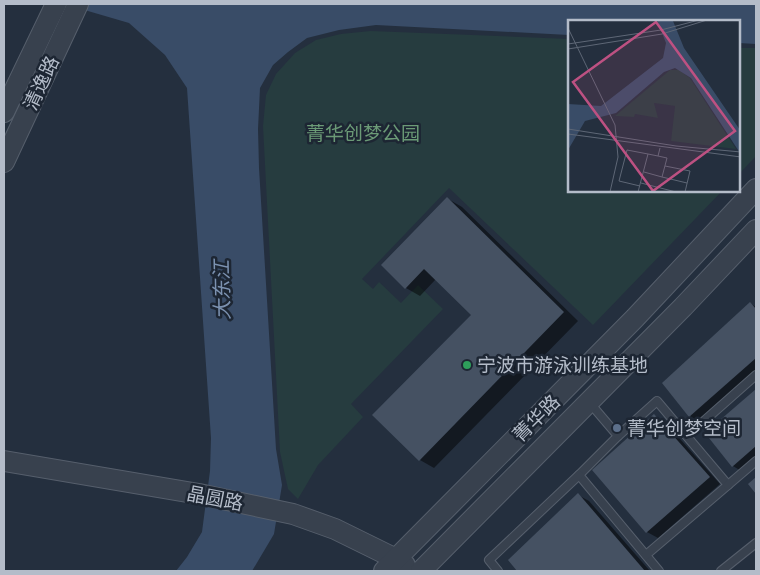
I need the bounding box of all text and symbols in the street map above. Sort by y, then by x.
inset map [568,20,740,192]
street label: 清逸路 [17,52,66,115]
park label: 菁华创梦公园 [306,120,420,147]
water label: 大东江 [207,258,238,320]
place label: 宁波市游泳训练基地 [477,352,648,379]
marker: 宁波市游泳训练基地 [461,359,473,371]
street label: 菁华路 [507,389,566,448]
place label: 菁华创梦空间 [627,415,741,442]
marker: 菁华创梦空间 [611,422,623,434]
street label: 晶圆路 [184,480,245,517]

